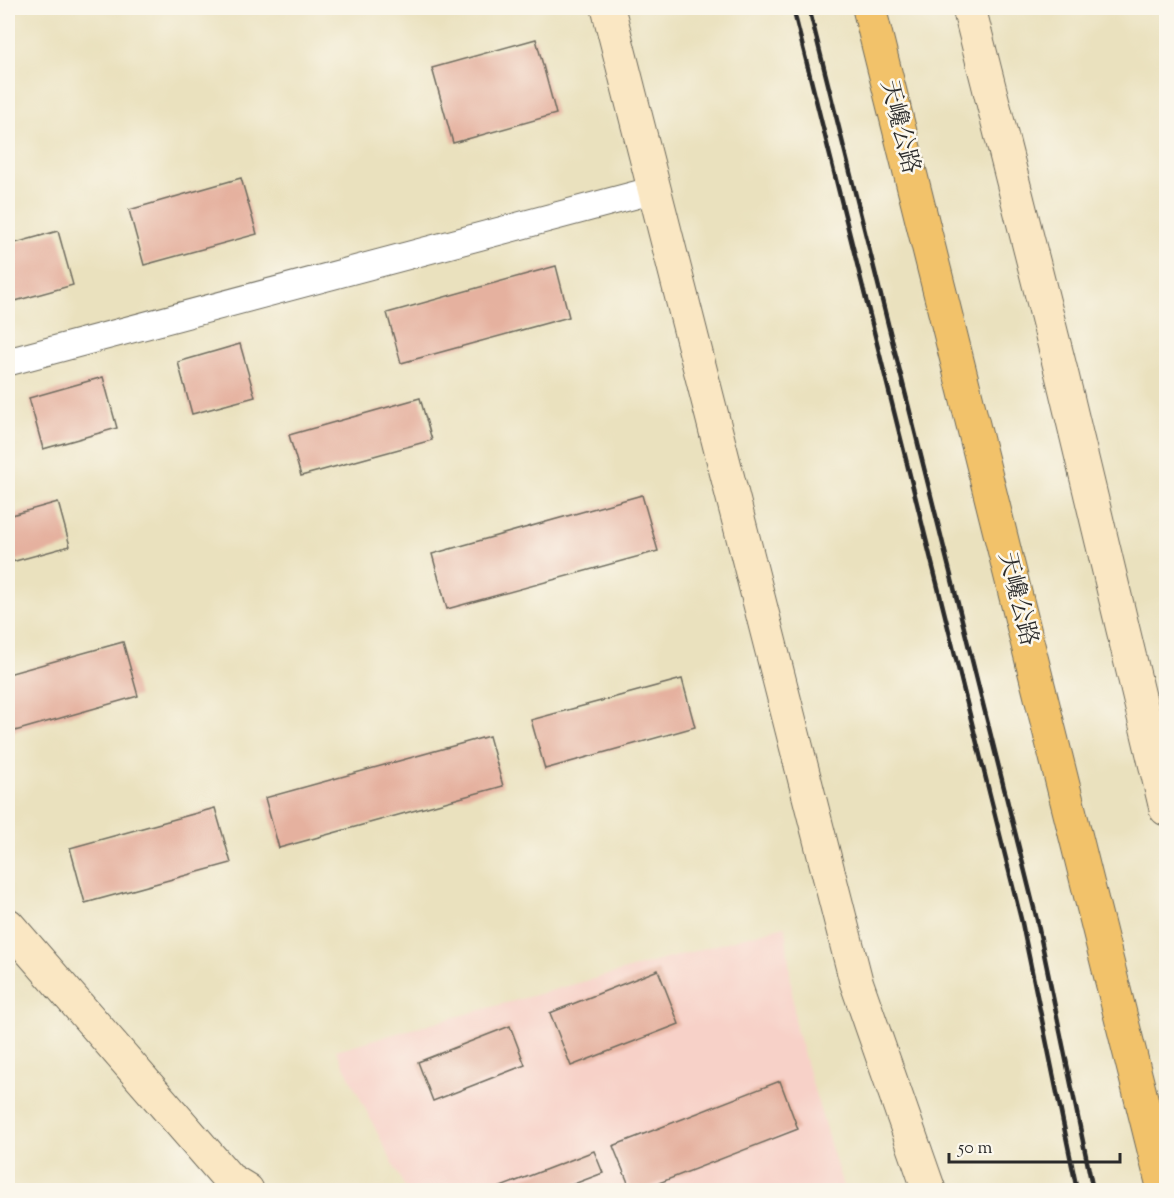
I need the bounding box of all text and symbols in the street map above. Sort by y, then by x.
street label: 天巉公路 [871,76,927,178]
street label: 天巉公路 [989,548,1045,650]
scale bar [949,1126,1120,1164]
text: 50 m [957,1136,993,1162]

